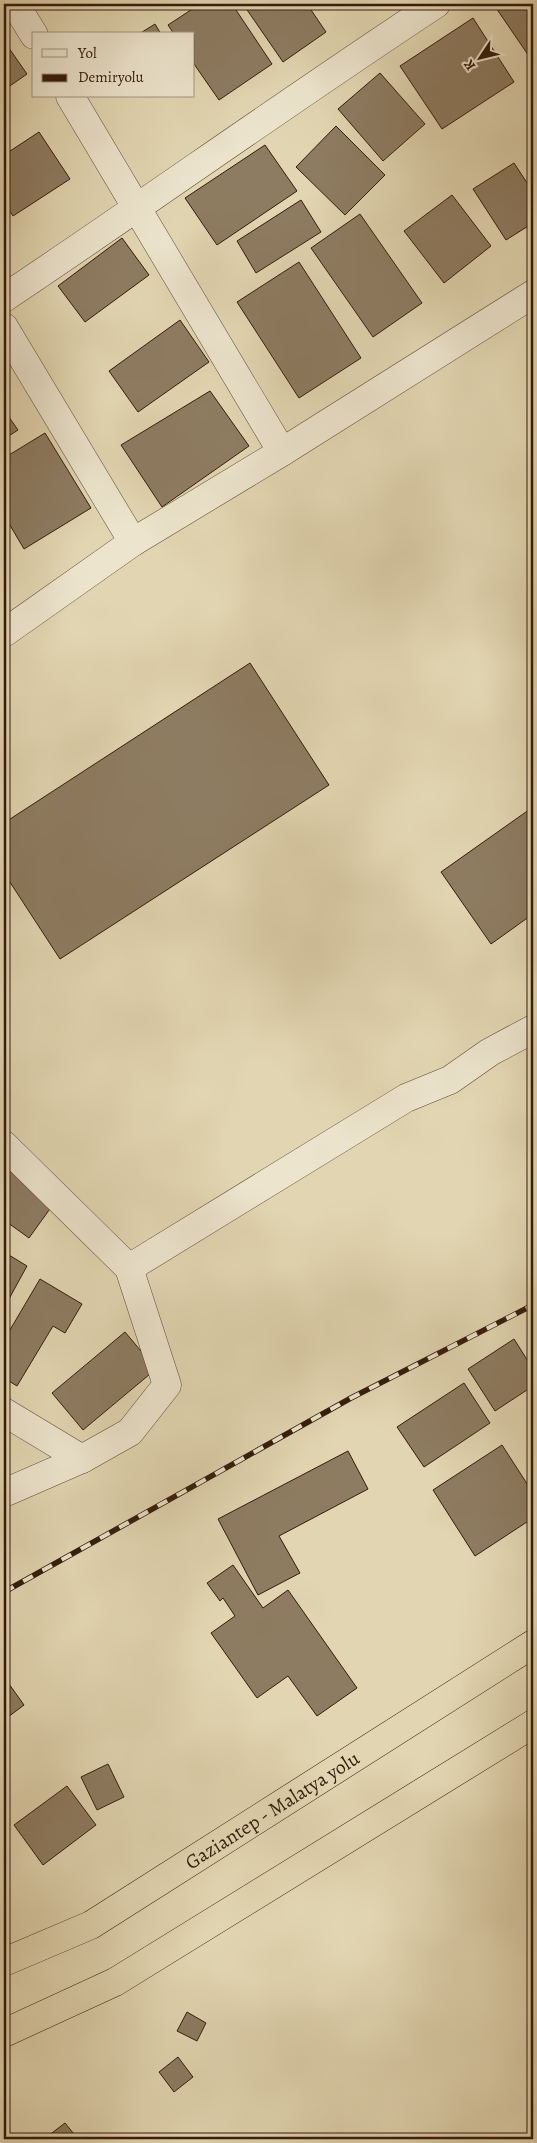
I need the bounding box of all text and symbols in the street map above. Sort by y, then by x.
legend [32,32,195,98]
north arrow [454,32,504,82]
text: Yol [77,43,97,63]
text: K [459,55,480,74]
text: Demiryolu [78,67,145,87]
street label: Gaziantep - Malatya yolu [180,1744,364,1875]

